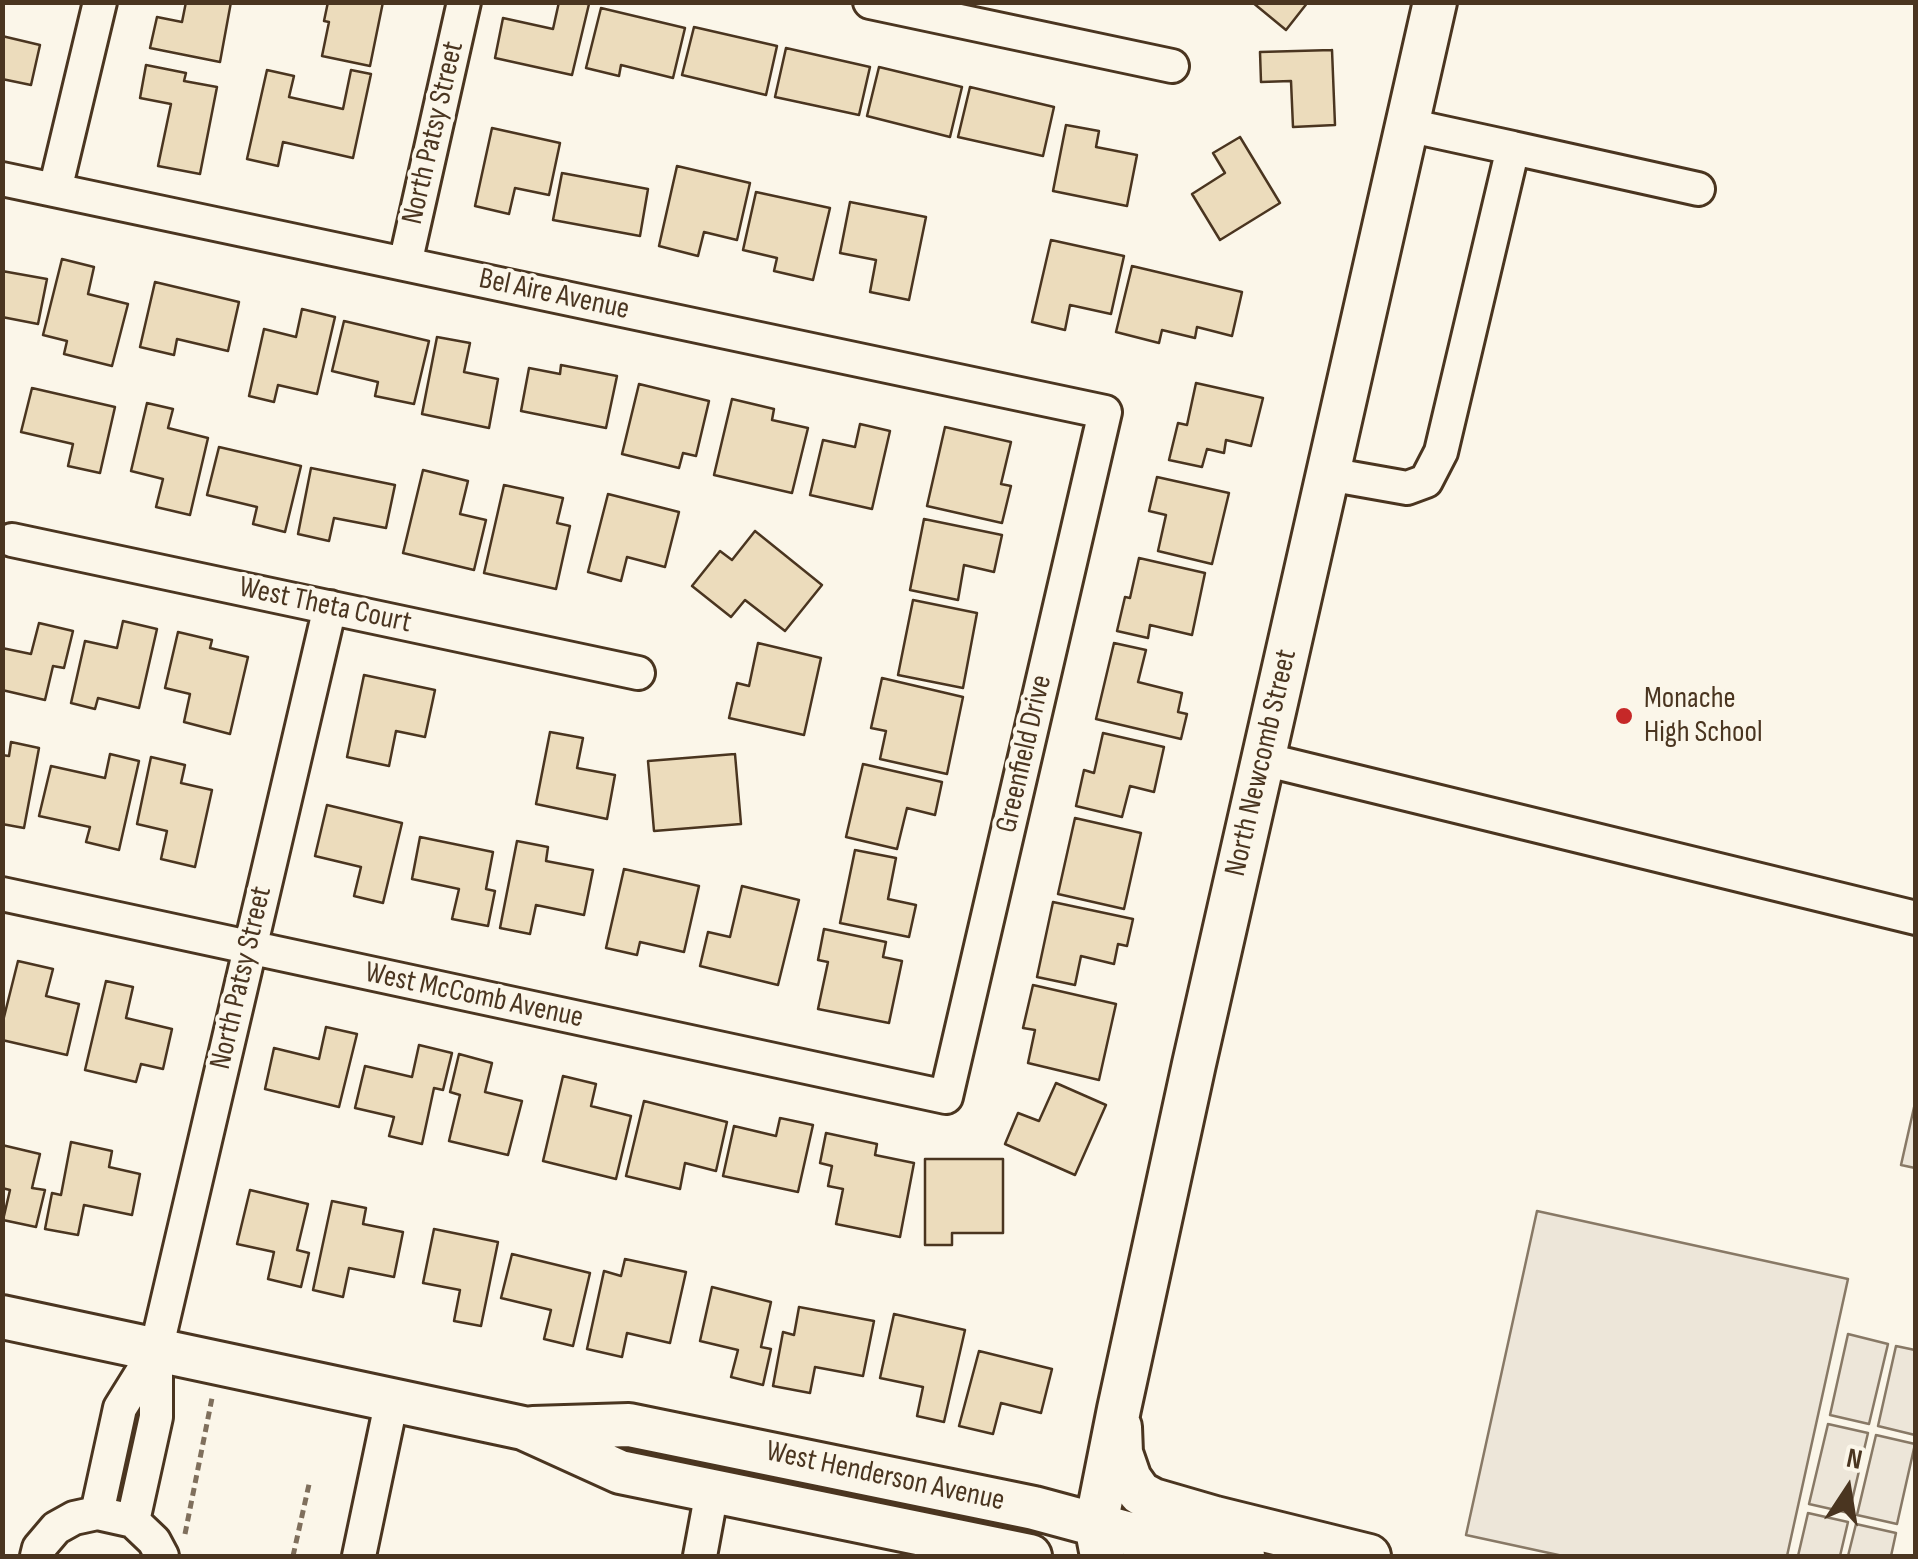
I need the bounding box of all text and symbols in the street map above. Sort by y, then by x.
street label: North Patsy Street [395,38,473,228]
street label: Bel Aire Avenue [476,262,632,328]
street label: West Theta Court [236,570,414,642]
street label: North Newcomb Street [1218,646,1306,880]
street label: Greenfield Drive [989,672,1061,836]
place label: Monache High School [1644,681,1763,752]
marker: Monache High School [1613,705,1635,727]
street label: North Patsy Street [203,883,281,1073]
street label: West McComb Avenue [362,955,586,1037]
street label: West Henderson Avenue [763,1434,1007,1520]
north arrow [1798,1439,1898,1539]
text: N [1844,1441,1865,1477]

